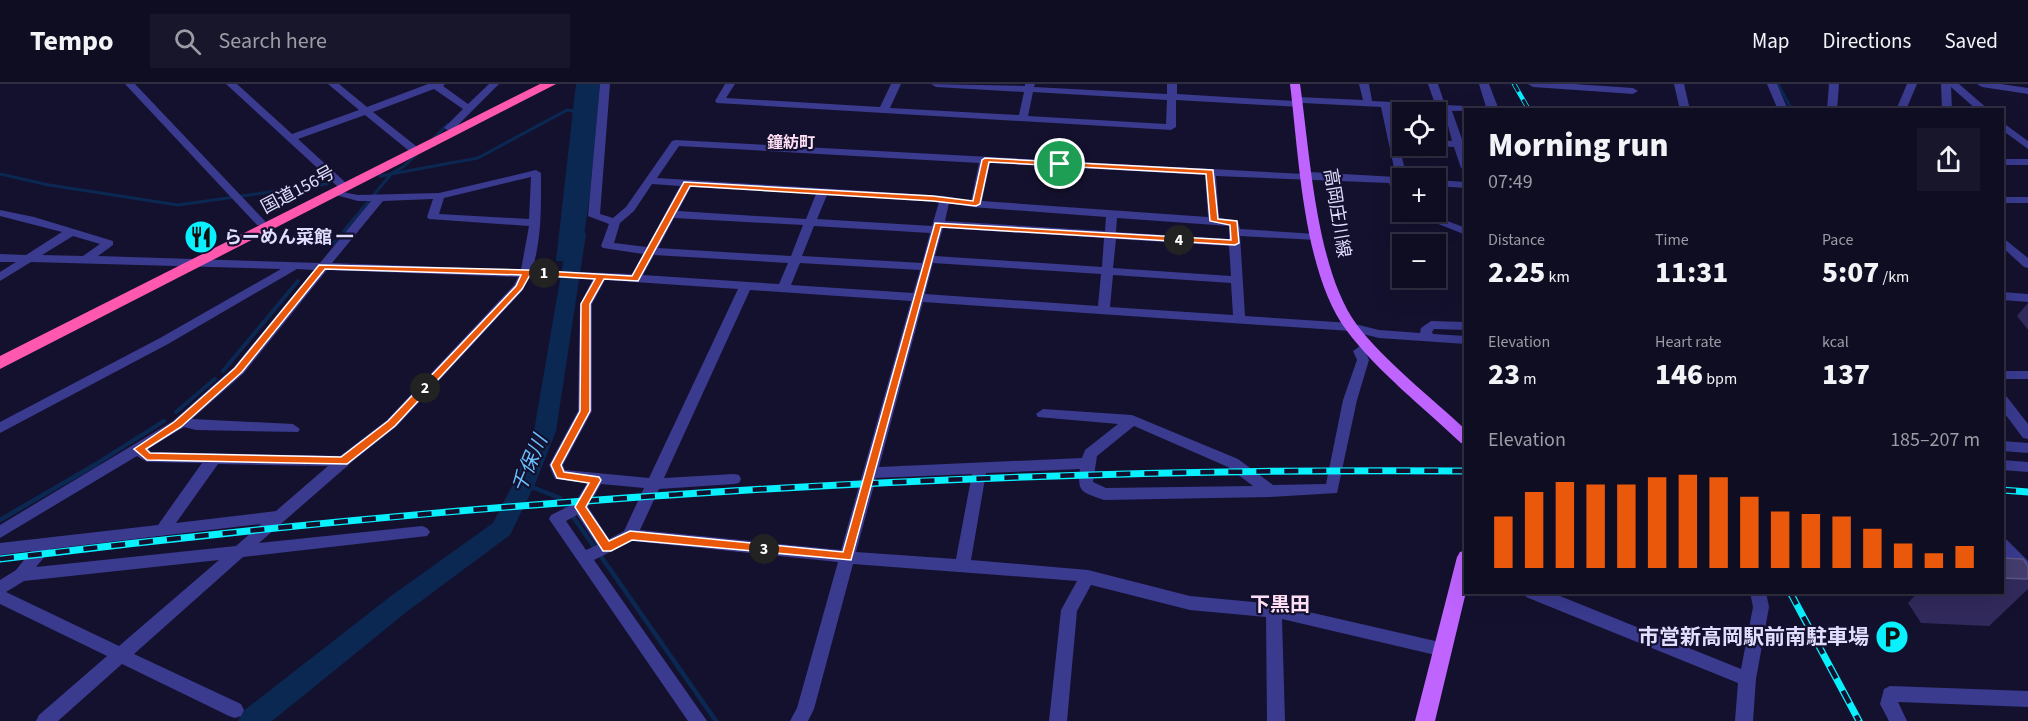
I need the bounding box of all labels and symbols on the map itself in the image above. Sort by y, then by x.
district label: 鐘紡町 [767,132,815,154]
pin [1034,138,1085,189]
street label: 国道156号 [256,160,340,220]
street label: 高岡庄川線 [1318,167,1356,259]
restaurant icon: らーめん菜館 一 [183,219,219,255]
place label: らーめん菜館 一 [224,225,354,250]
pin: 4 [1164,225,1194,255]
pin: 1 [529,258,559,288]
pin: 2 [410,373,440,403]
water label: 千保川 [505,429,555,497]
pin: 3 [749,534,779,564]
district label: 下黒田 [1250,591,1310,619]
parking icon: 市営新高岡駅前南駐車場 [1874,619,1910,655]
place label: 市営新高岡駅前南駐車場 [1638,622,1869,652]

